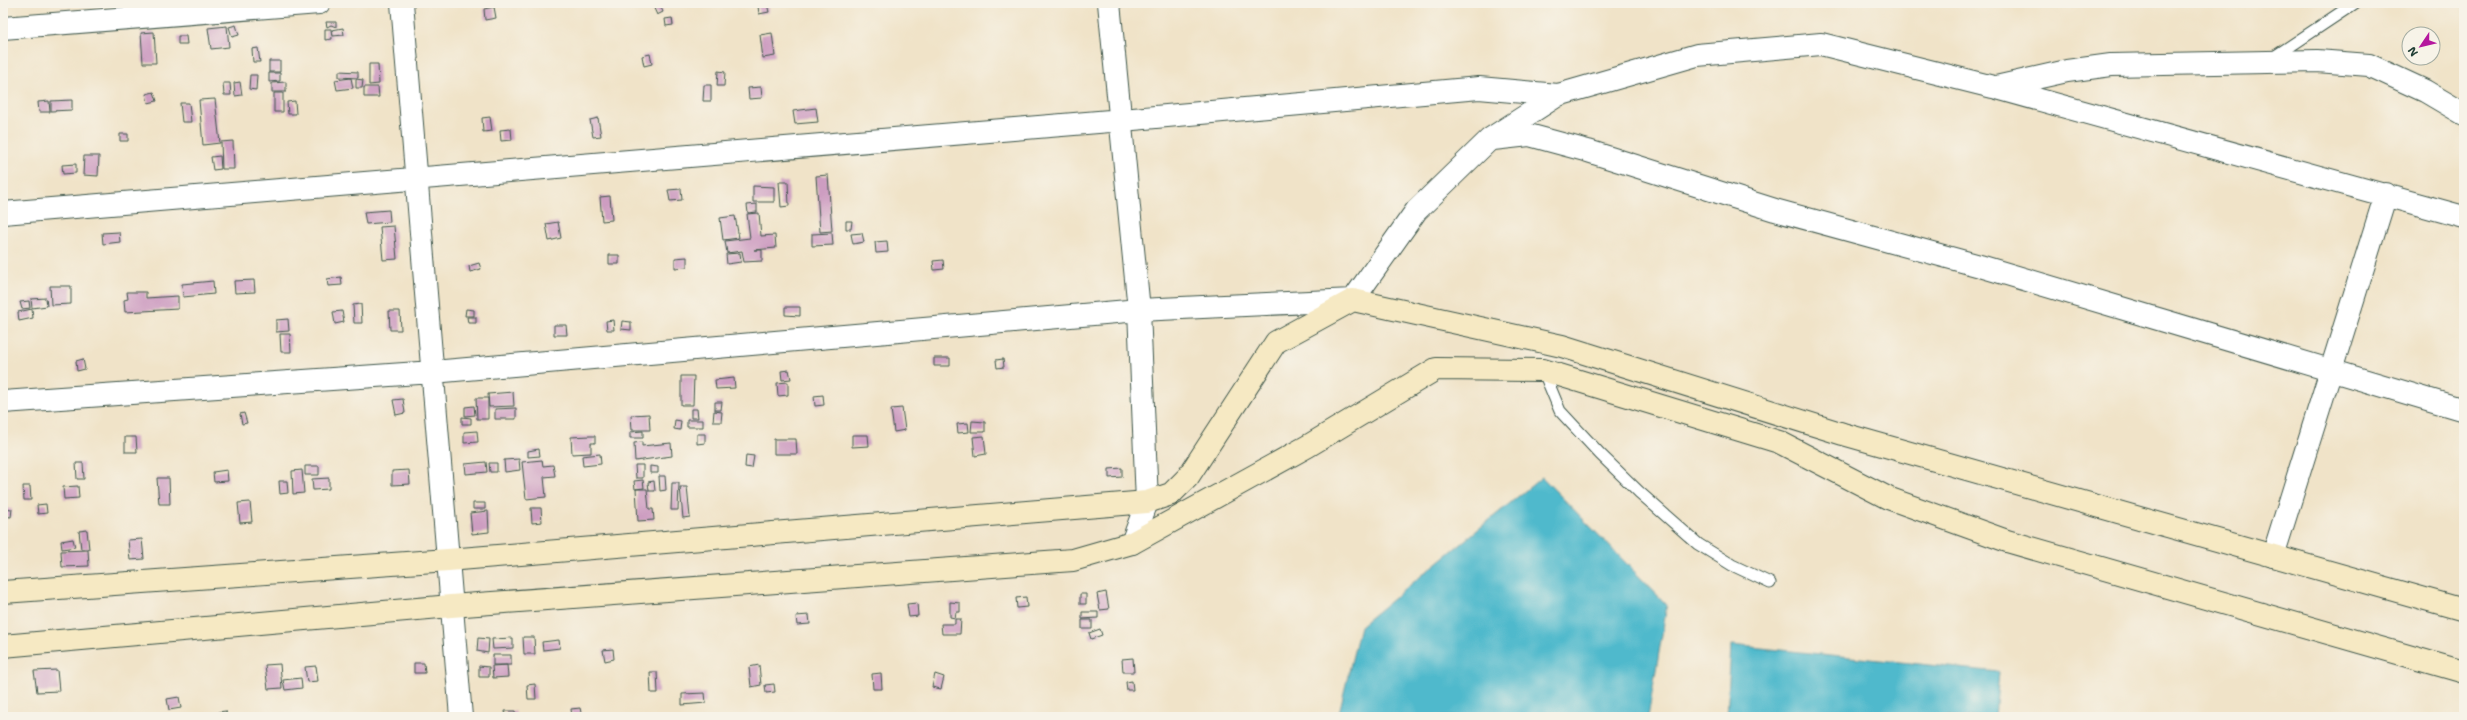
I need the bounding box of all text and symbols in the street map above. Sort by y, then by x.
north arrow [2401,26,2441,66]
text: N [2404,43,2422,59]

